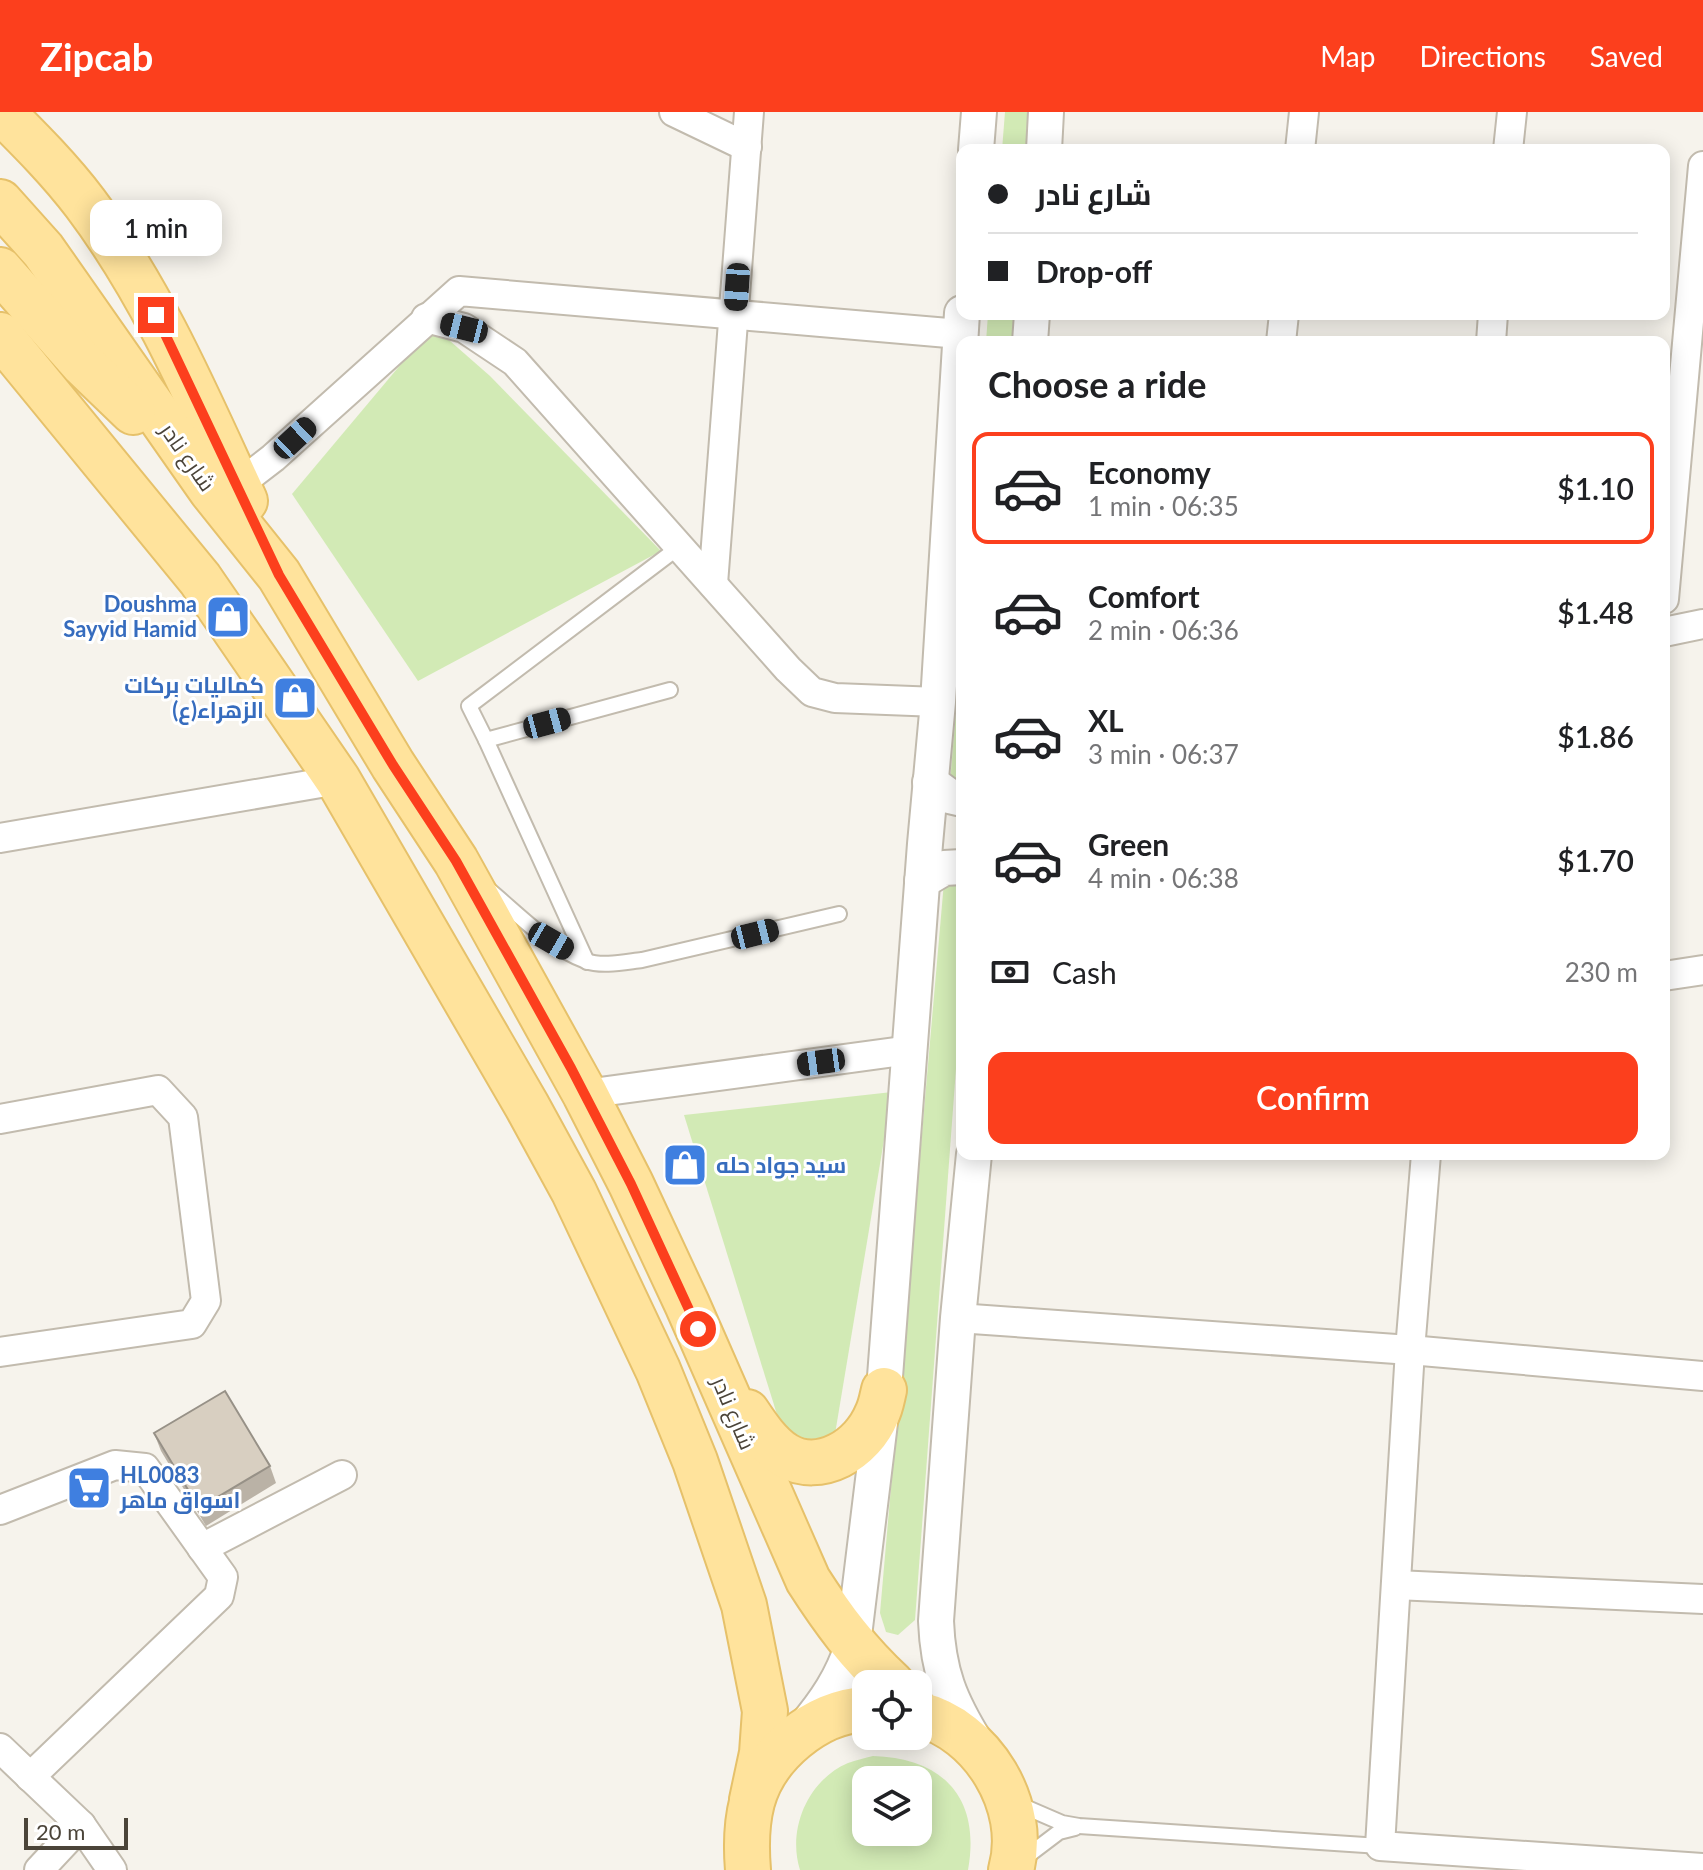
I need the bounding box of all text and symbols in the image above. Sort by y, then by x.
text: Zipcab [40,33,153,79]
text: Map [1320,39,1375,73]
text: Directions [1419,39,1546,73]
text: Saved [1590,39,1663,73]
text: شارع نادر [1036,175,1152,211]
callout: 1 min [90,199,222,255]
text: 1 min [124,212,188,244]
text: Drop-off [1036,253,1152,289]
car [723,262,751,312]
route end [138,297,174,333]
car [438,311,490,345]
text: Choose a ride [988,362,1207,406]
car [269,413,321,463]
street label: شارع نادر [152,416,222,497]
icon: car [992,452,1064,524]
text: Economy [1088,454,1211,490]
text: $1.10 [1557,470,1634,506]
text: 1 min · 06:35 [1088,490,1239,522]
icon: car [992,576,1064,648]
text: Comfort [1088,578,1200,614]
place label: Doushma Sayyid Hamid [63,590,197,642]
shop icon: Doushma Sayyid Hamid [204,593,252,641]
text: $1.48 [1557,594,1634,630]
text: 2 min · 06:36 [1088,614,1239,646]
place label: كماليات بركات الزهراء(ع) [124,671,264,725]
shop icon: كماليات بركات الزهراء(ع) [271,674,319,722]
icon: car [992,700,1064,772]
text: XL [1088,702,1124,738]
car [521,705,573,741]
text: $1.86 [1557,718,1634,754]
text: 3 min · 06:37 [1088,738,1239,770]
icon: car [992,824,1064,896]
text: Green [1088,826,1169,862]
text: $1.70 [1557,842,1634,878]
text: 4 min · 06:38 [1088,862,1239,894]
car [729,917,781,951]
car [524,919,578,963]
icon: cash [988,950,1032,994]
text: Cash [1052,954,1117,990]
text: 230 m [1565,956,1638,988]
car [796,1047,846,1077]
button: Confirm [988,1052,1638,1144]
shop icon: سيد جواد حله [661,1141,709,1189]
place label: سيد جواد حله [716,1151,846,1179]
route start [680,1311,716,1347]
street label: شارع نادر [704,1370,762,1454]
place label: HL0083 اسواق ماهر [119,1461,240,1514]
supermarket icon: HL0083 اسواق ماهر [65,1464,113,1512]
map controls [852,1670,932,1846]
button: locate [852,1670,932,1750]
button: layers [852,1766,932,1846]
scale bar [24,1814,128,1850]
text: 20 m [36,1818,85,1845]

